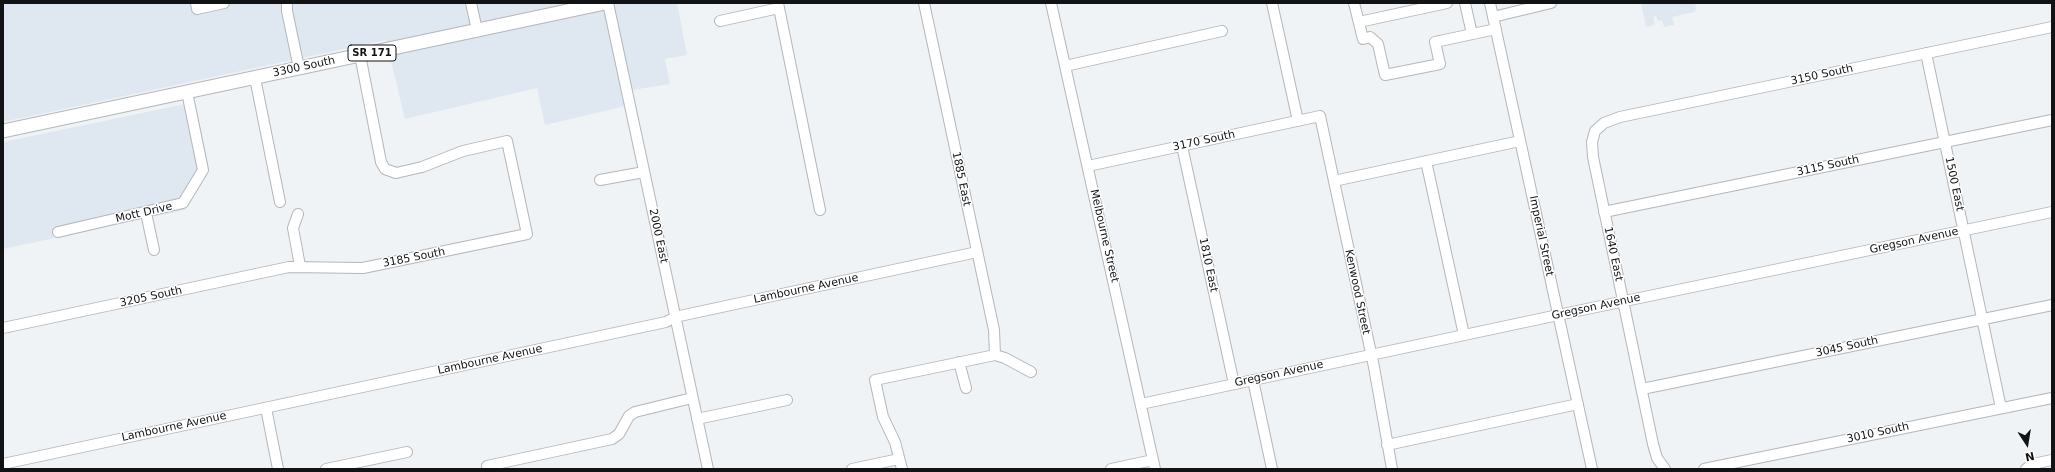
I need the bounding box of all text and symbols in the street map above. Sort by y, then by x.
road number: SR 171 [348,45,396,61]
street label: 3300 South [272,54,336,80]
street label: 3150 South [1790,62,1854,88]
street label: 3170 South [1172,128,1236,154]
street label: 1885 East [949,151,973,207]
street label: 3115 South [1796,153,1860,179]
street label: 1500 East [1942,156,1966,212]
street label: Melbourne Street [1087,188,1121,284]
street label: Imperial Street [1526,195,1556,277]
street label: Mott Drive [114,200,174,226]
street label: 2000 East [646,208,670,264]
street label: Gregson Avenue [1868,225,1960,257]
street label: 1640 East [1601,226,1625,282]
street label: 1810 East [1196,237,1220,293]
street label: 3185 South [382,245,446,271]
street label: Kenwood Street [1342,248,1372,336]
street label: Lambourne Avenue [752,271,860,307]
street label: 3205 South [119,284,183,310]
street label: Gregson Avenue [1550,291,1642,323]
street label: 3045 South [1815,334,1879,360]
street label: Lambourne Avenue [436,342,544,378]
street label: Gregson Avenue [1233,358,1325,390]
street label: Lambourne Avenue [120,409,228,445]
street label: 3010 South [1846,420,1910,446]
north arrow [2007,424,2047,464]
text: N [2024,449,2035,464]

